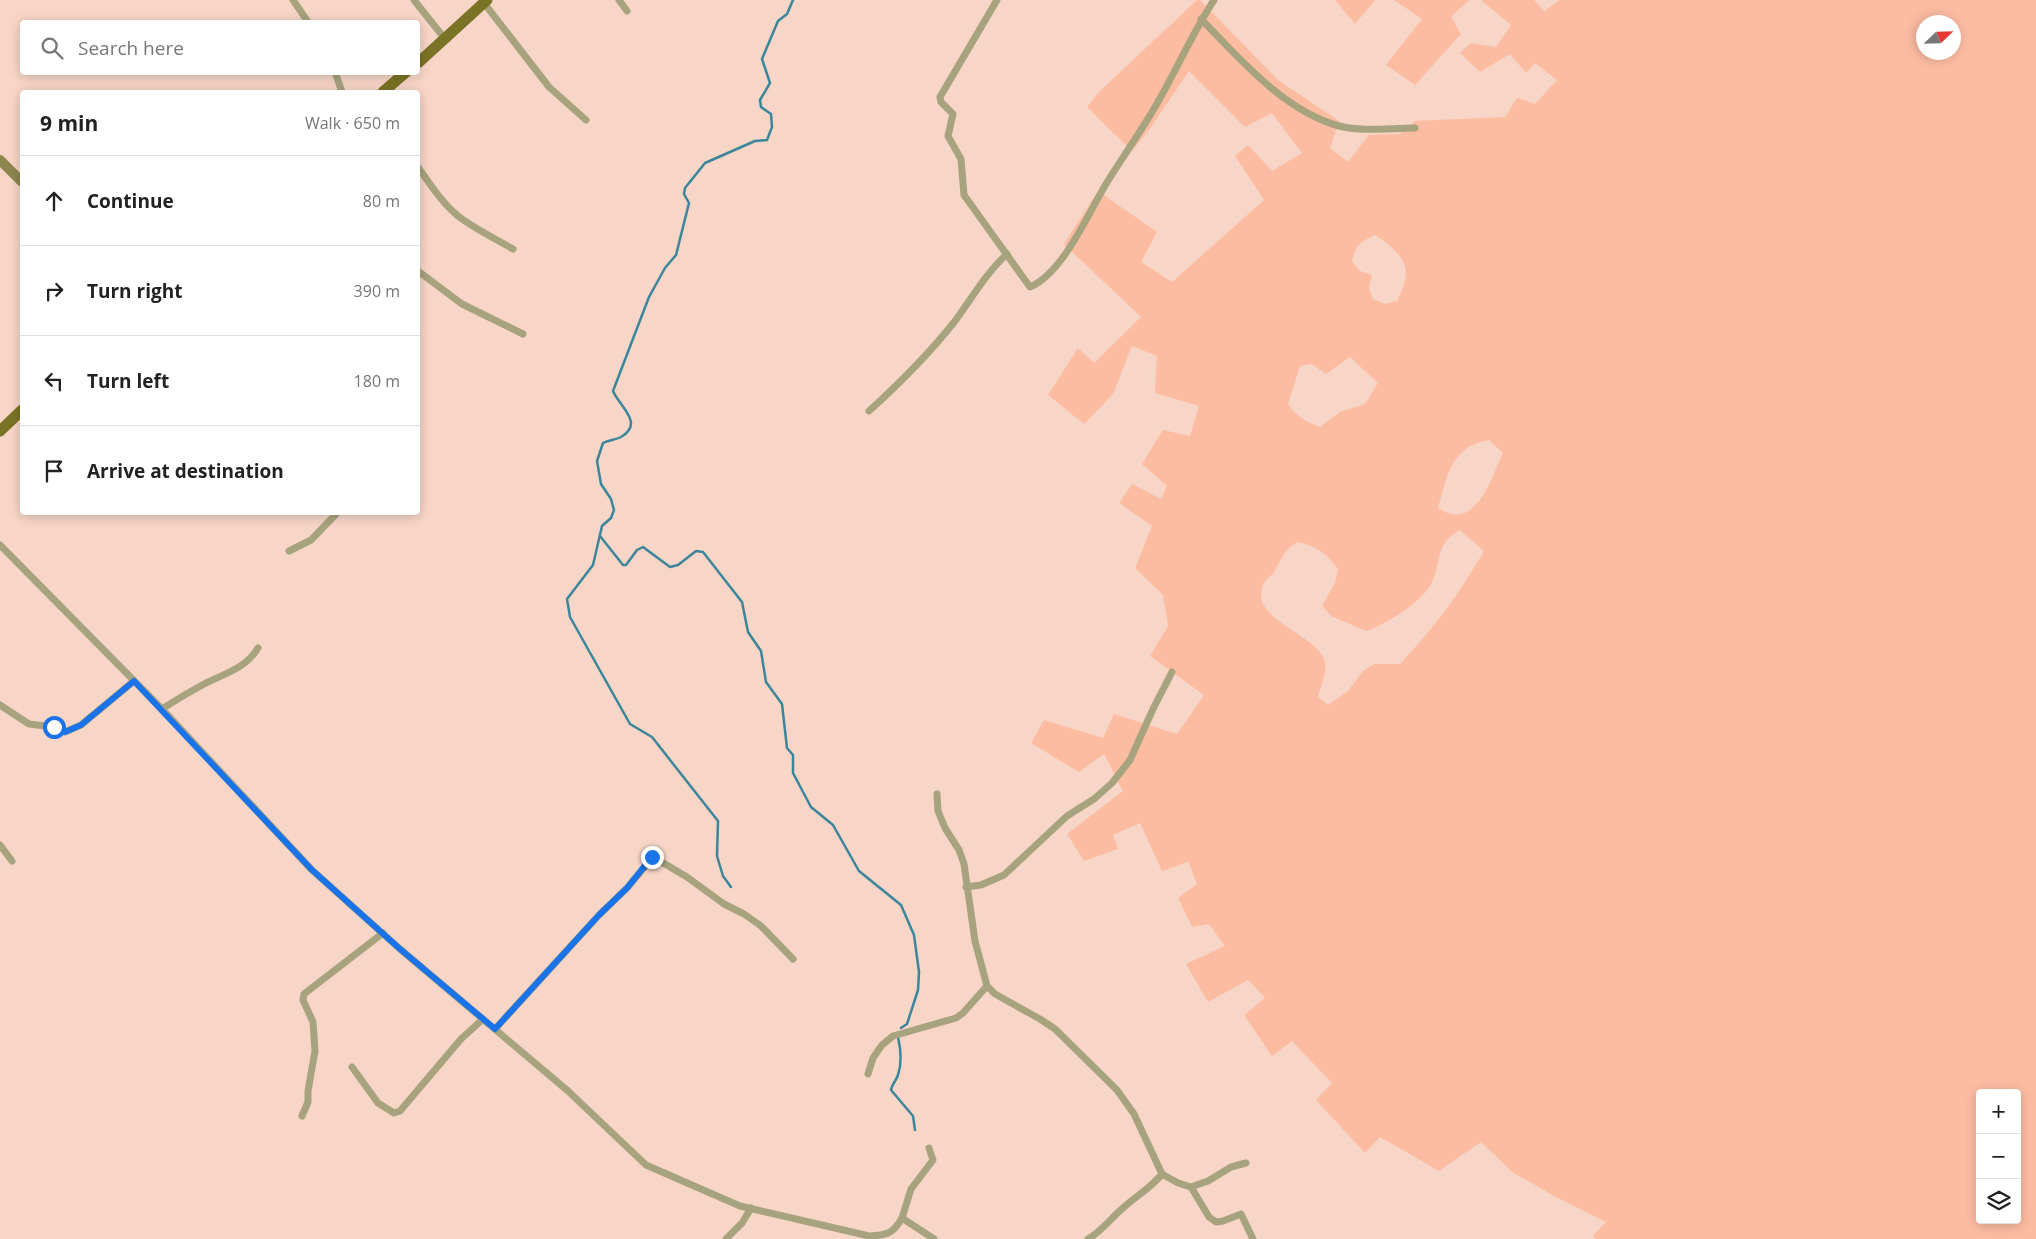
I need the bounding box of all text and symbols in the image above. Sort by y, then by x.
north arrow [1916,15,1961,60]
search box [20,20,420,75]
icon: search [38,34,66,62]
text: Search here [78,35,184,61]
text: 9 min [40,109,98,137]
text: Walk · 650 m [305,112,400,134]
icon: ahead [40,187,68,215]
text: Continue [87,188,174,214]
text: 80 m [363,190,400,212]
icon: right [40,277,68,305]
text: Turn right [87,278,182,304]
text: 390 m [354,280,400,302]
icon: left [40,367,68,395]
text: Turn left [87,368,169,394]
text: 180 m [354,370,400,392]
icon: arrive [40,457,68,485]
text: Arrive at destination [87,458,284,484]
route start [43,716,66,739]
route end [641,846,664,869]
map controls [1976,1089,2021,1224]
button: + [1976,1089,2021,1134]
button: − [1976,1134,2021,1179]
button: layers [1976,1179,2021,1224]

